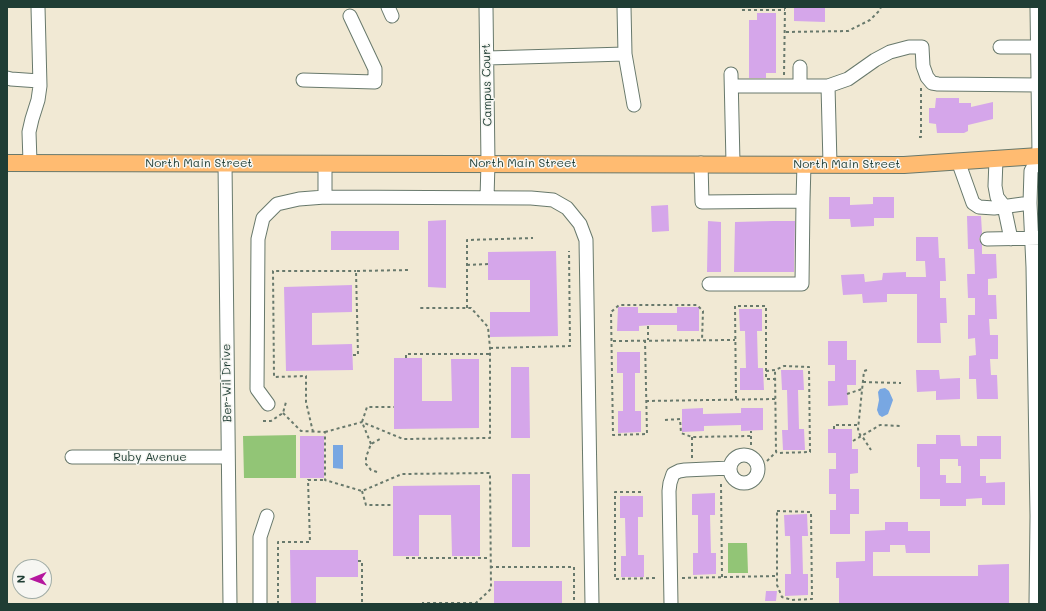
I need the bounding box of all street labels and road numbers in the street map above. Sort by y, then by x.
street label: Campus Court [479,43,495,127]
street label: North Main Street [145,156,253,170]
street label: North Main Street [469,156,577,170]
street label: North Main Street [793,157,901,171]
street label: Ber-Wil Drive [219,344,235,422]
street label: Ruby Avenue [113,450,187,464]

